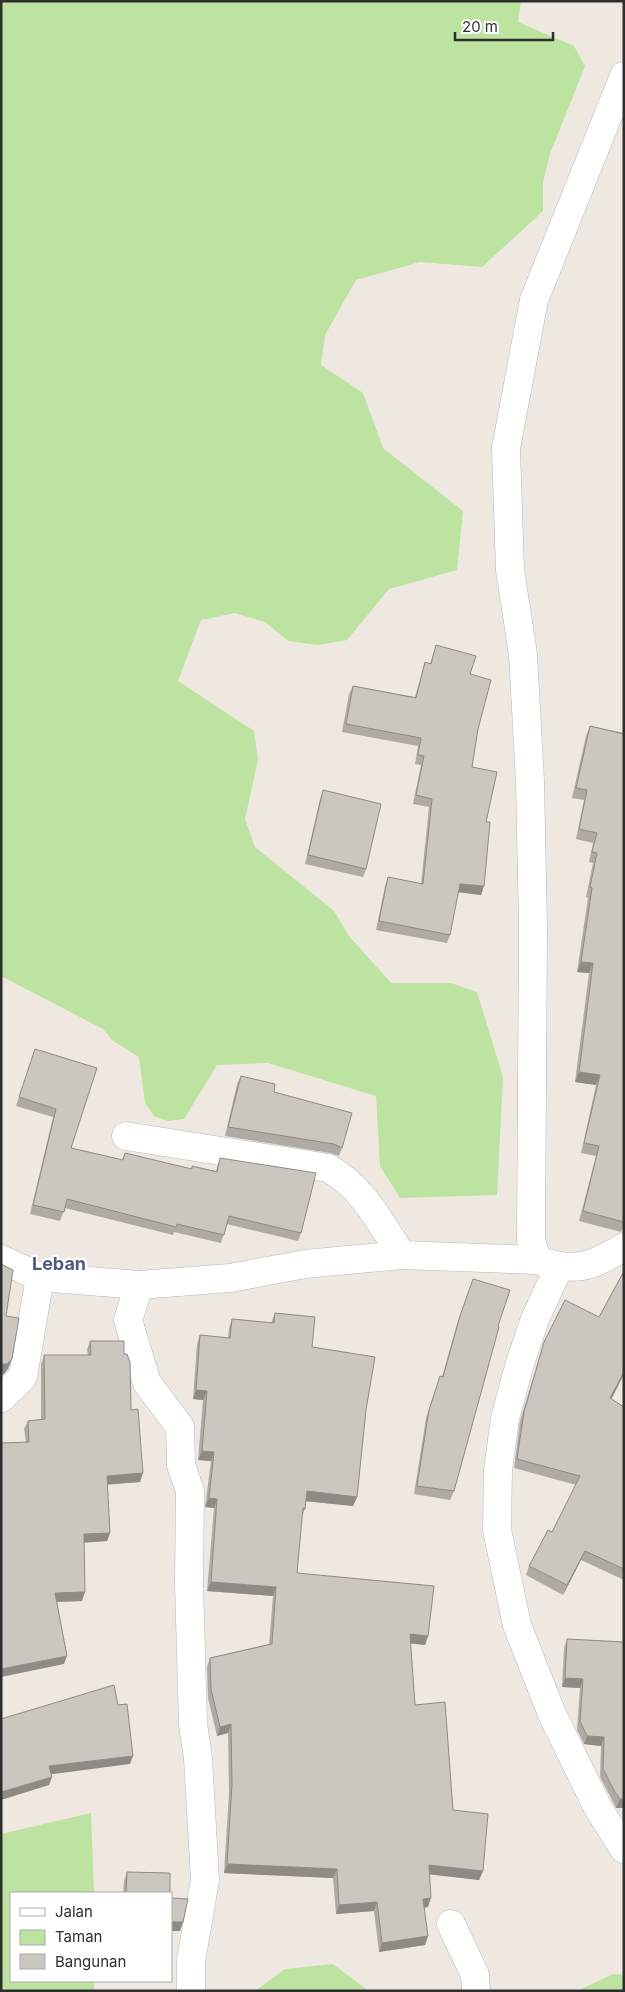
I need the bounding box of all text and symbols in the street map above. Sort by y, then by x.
scale bar [455,10,552,42]
text: 20 m [462,17,498,36]
district label: Leban [32,1253,86,1274]
legend [10,1892,172,1982]
text: Jalan [55,1902,93,1921]
text: Taman [55,1927,102,1946]
text: Bangunan [55,1952,126,1971]

